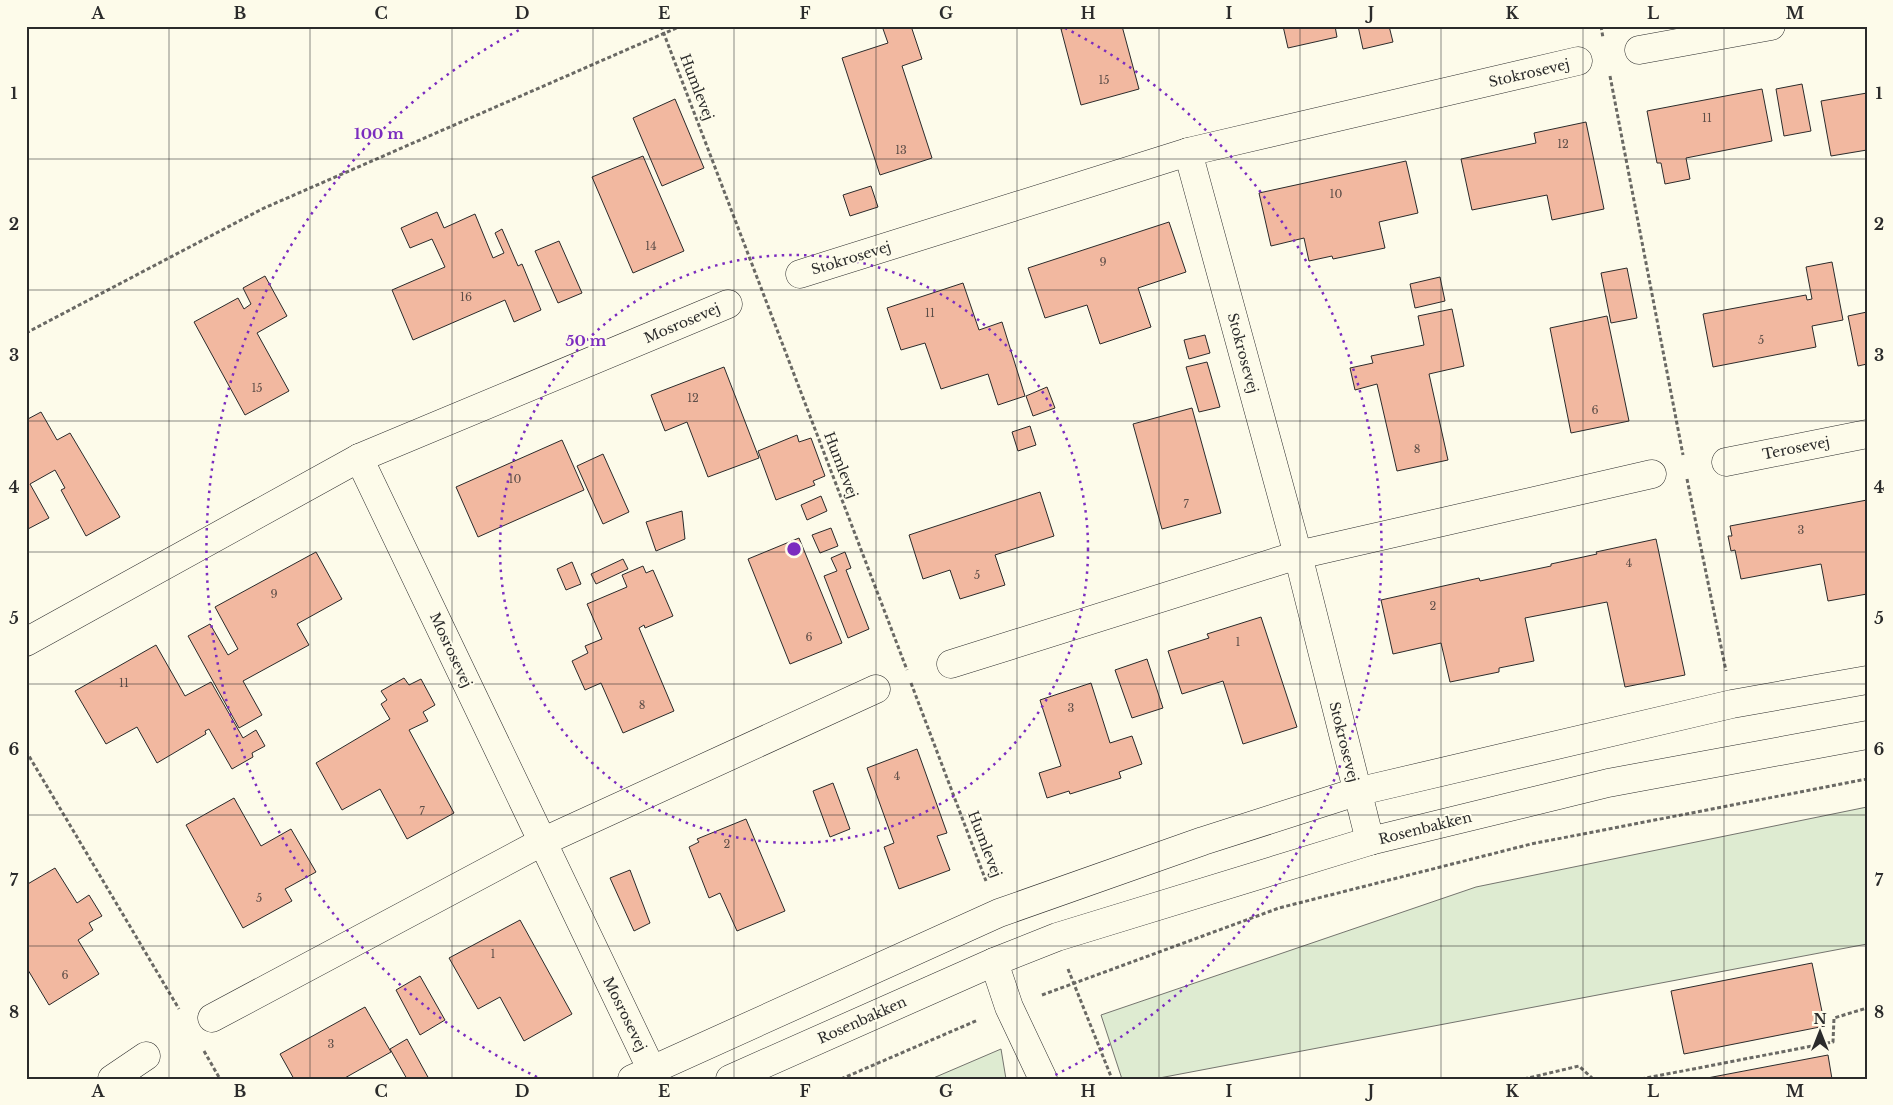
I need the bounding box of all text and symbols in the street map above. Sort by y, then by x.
text: A [91,3,106,23]
text: B [234,3,247,23]
text: C [374,3,388,23]
text: D [515,3,529,23]
text: E [658,3,670,23]
text: F [799,3,811,23]
text: G [939,3,953,23]
text: H [1080,3,1096,23]
text: I [1226,3,1233,23]
text: J [1365,3,1374,23]
text: K [1505,3,1519,23]
text: L [1647,3,1659,23]
text: M [1786,3,1804,23]
street label: Humlevej [676,51,718,123]
street label: Stokrosevej [1487,55,1571,91]
house number: 15 [1098,73,1110,87]
text: 1 [11,83,18,103]
text: 1 [1876,83,1883,103]
house number: 11 [1702,111,1712,125]
text: 100 m [354,124,404,143]
house number: 12 [1557,137,1569,151]
house number: 13 [895,143,907,157]
house number: 10 [1330,187,1343,201]
text: 2 [9,214,19,234]
text: 2 [1874,214,1884,234]
street label: Stokrosevej [809,237,893,279]
house number: 14 [645,239,657,253]
house number: 9 [1099,255,1107,269]
house number: 16 [460,290,472,304]
street label: Mosrosevej [641,299,723,347]
house number: 11 [925,306,935,320]
street label: Stokrosevej [1224,311,1262,395]
text: 50 m [566,331,607,350]
house number: 5 [1758,333,1764,347]
text: 3 [9,345,19,365]
text: 3 [1874,345,1884,365]
house number: 15 [251,381,263,395]
house number: 12 [687,391,699,405]
house number: 6 [1591,403,1599,417]
street label: Humlevej [820,429,862,501]
street label: Terosevej [1761,433,1831,463]
house number: 8 [1414,442,1420,456]
house number: 10 [509,472,522,486]
text: 4 [9,477,19,497]
text: 4 [1874,477,1884,497]
house number: 7 [1183,497,1189,511]
house number: 3 [1798,523,1805,537]
centre of rings [785,540,803,558]
house number: 4 [1626,556,1632,570]
house number: 5 [974,568,980,582]
house number: 9 [270,587,278,601]
house number: 2 [1430,599,1437,613]
text: 5 [9,608,19,628]
text: 5 [1874,608,1884,628]
street label: Mosrosevej [426,610,476,690]
house number: 6 [805,630,813,644]
house number: 1 [1236,635,1241,649]
house number: 11 [119,676,129,690]
house number: 8 [639,698,645,712]
street label: Stokrosevej [1325,700,1363,784]
house number: 3 [1068,701,1075,715]
text: 6 [9,739,20,759]
text: 6 [1874,739,1885,759]
house number: 4 [894,769,900,783]
house number: 7 [419,804,425,818]
street label: Humlevej [964,808,1006,880]
street label: Rosenbakken [1377,808,1474,848]
house number: 2 [724,837,731,851]
text: 7 [10,870,19,890]
text: 7 [1875,870,1884,890]
house number: 5 [256,891,262,905]
house number: 1 [491,947,496,961]
house number: 6 [61,968,69,982]
street label: Mosrosevej [599,974,651,1054]
street label: Rosenbakken [815,992,910,1048]
text: 8 [9,1002,19,1022]
text: 8 [1874,1002,1884,1022]
north arrow [1796,1008,1846,1058]
text: N [1813,1010,1827,1028]
house number: 3 [328,1037,335,1051]
text: A [91,1081,106,1101]
text: B [234,1081,247,1101]
text: C [374,1081,388,1101]
text: D [515,1081,529,1101]
text: E [658,1081,670,1101]
text: F [799,1081,811,1101]
text: G [939,1081,953,1101]
text: H [1080,1081,1096,1101]
text: I [1226,1081,1233,1101]
text: J [1365,1081,1374,1101]
text: K [1505,1081,1519,1101]
text: L [1647,1081,1659,1101]
text: M [1786,1081,1804,1101]

